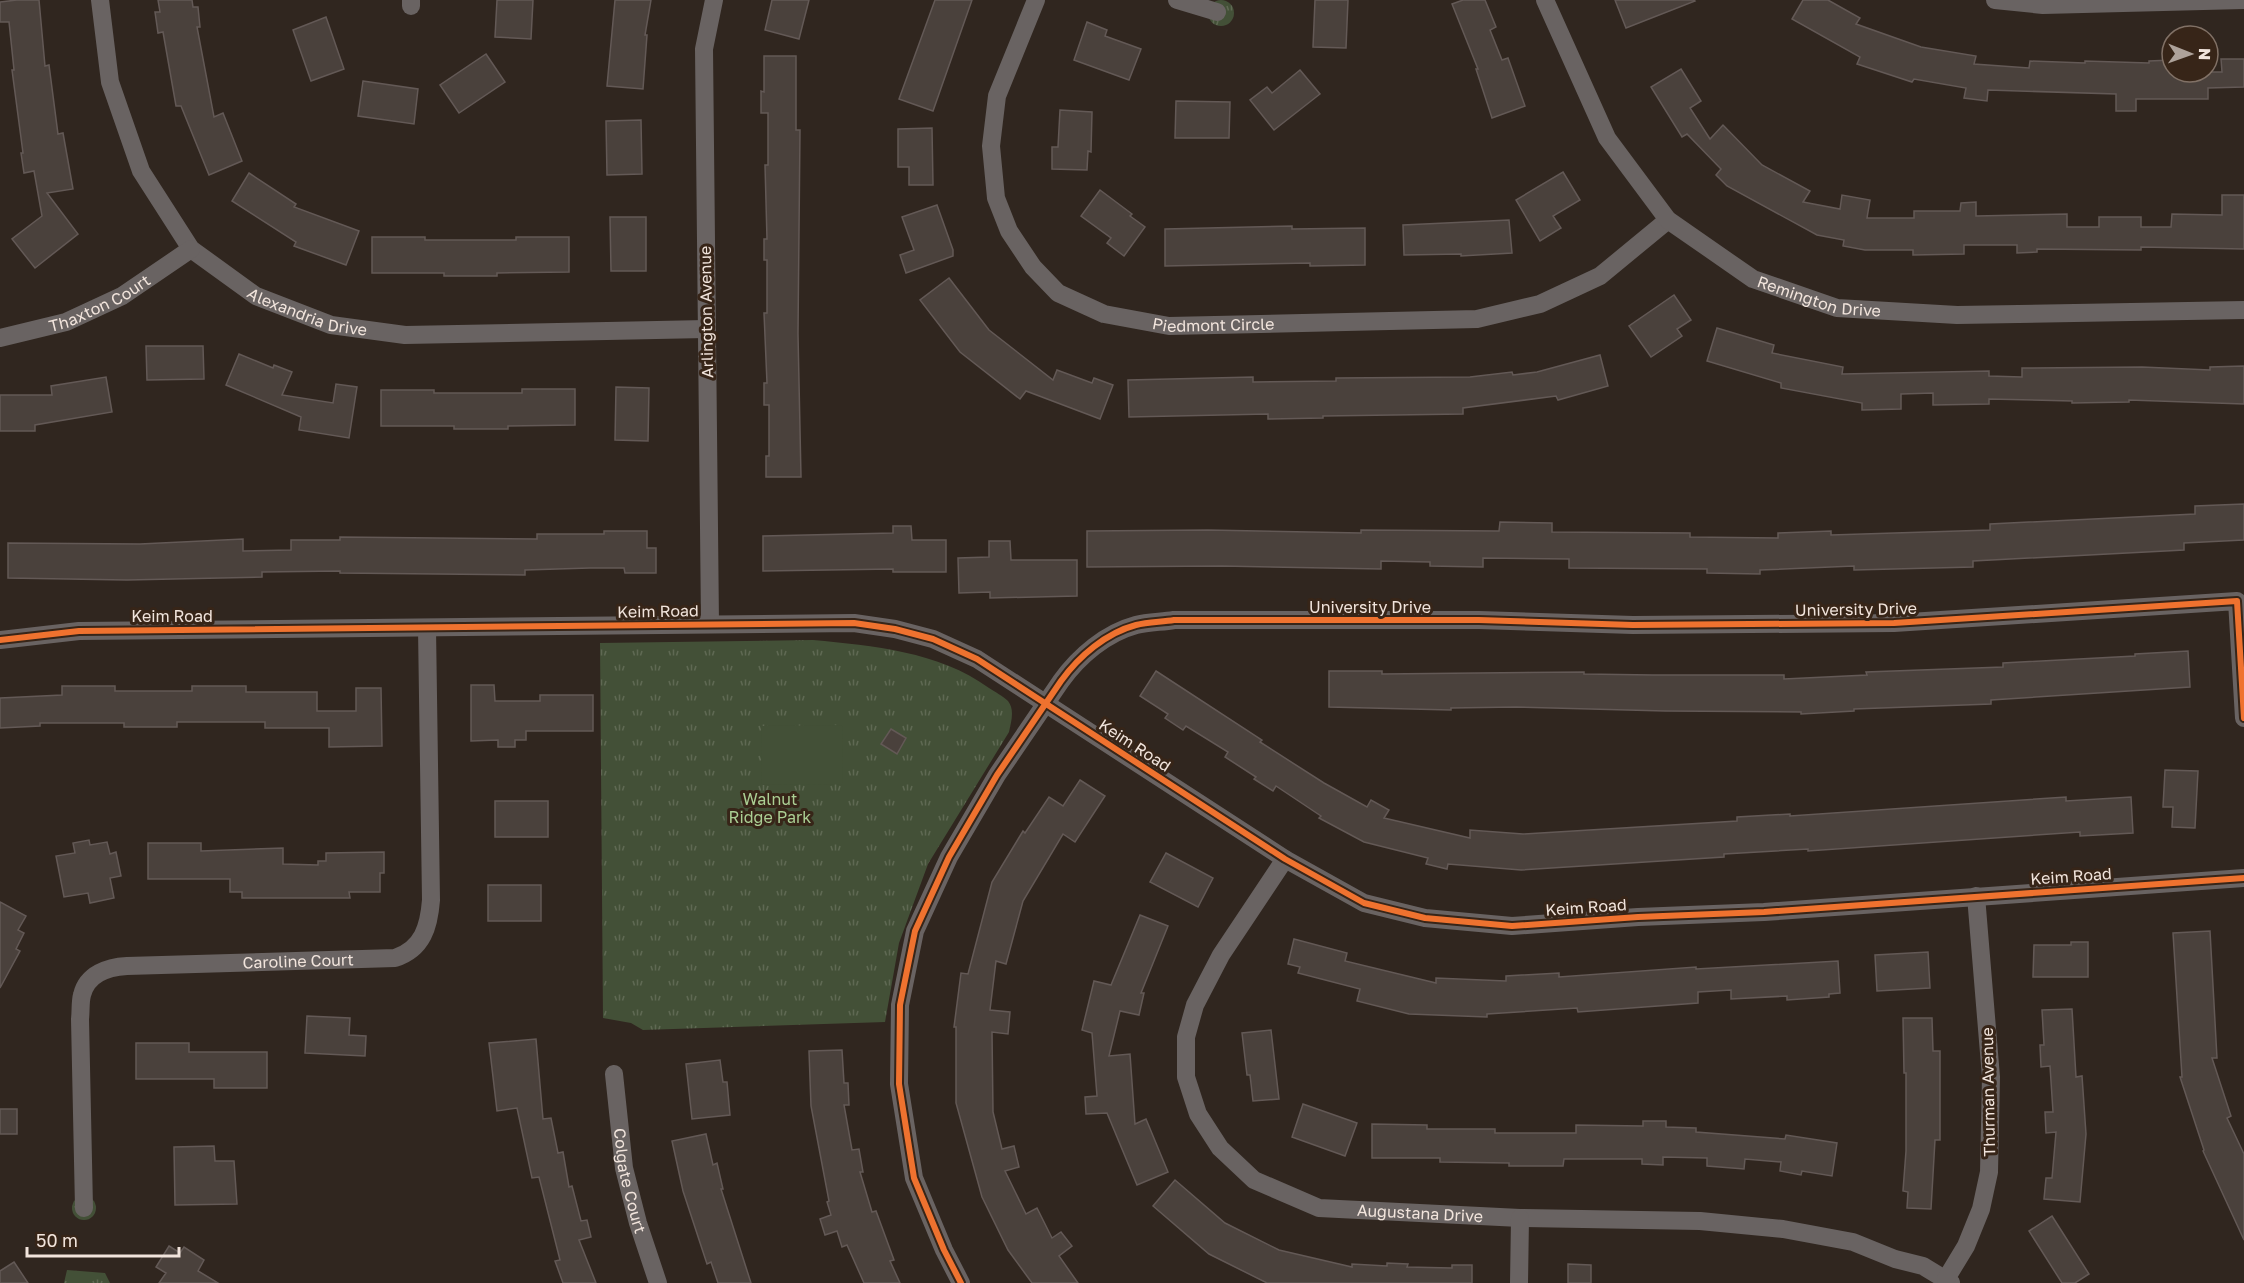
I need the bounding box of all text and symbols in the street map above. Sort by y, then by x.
north arrow [2160,24,2220,84]
text: N [2195,48,2215,61]
street label: Arlington Avenue [695,246,717,378]
street label: Thaxton Court [47,270,154,336]
street label: Remington Drive [1755,271,1882,321]
street label: Alexandria Drive [243,283,368,340]
street label: Piedmont Circle [1151,313,1275,336]
street label: University Drive [1309,597,1431,617]
street label: University Drive [1795,598,1917,620]
street label: Keim Road [617,600,699,622]
street label: Keim Road [131,606,213,626]
street label: Keim Road [1095,714,1175,776]
park label: Walnut Ridge Park [729,789,811,827]
street label: Keim Road [2030,863,2112,889]
street label: Keim Road [1545,894,1627,920]
street label: Caroline Court [242,949,354,973]
street label: Thurman Avenue [1977,1027,1999,1157]
street label: Colgate Court [610,1127,651,1236]
street label: Augustana Drive [1357,1200,1484,1226]
scale bar [27,1220,178,1258]
text: 50 m [36,1229,78,1251]

